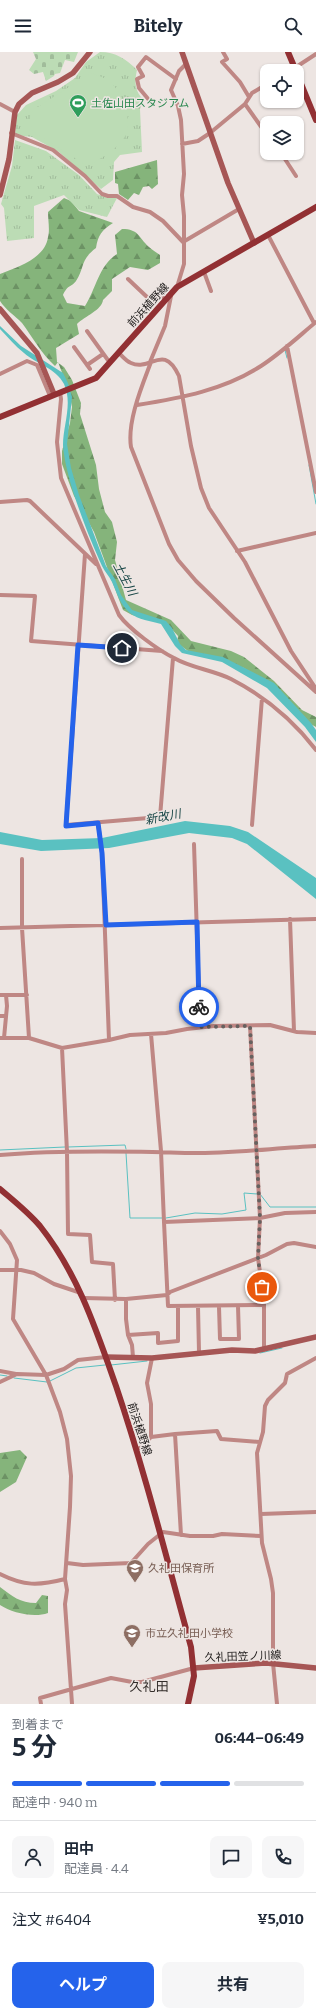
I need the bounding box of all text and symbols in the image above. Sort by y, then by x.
icon: menu [12,15,34,37]
text: Bitely [133,15,183,37]
icon: search [282,15,304,37]
map controls [260,64,304,160]
button: locate [260,64,304,108]
sports icon: 土佐山田スタジアム [68,93,88,118]
place label: 土佐山田スタジアム [91,97,189,110]
button: layers [260,116,304,160]
street label: 前浜植野線 [125,281,172,330]
water label: 土生川 [110,560,141,600]
pin [105,631,139,665]
icon: home [111,637,133,659]
water label: 新改川 [144,806,184,827]
courier [179,987,219,1027]
icon: bike [188,996,210,1018]
pin [245,1270,279,1304]
icon: bag [251,1276,273,1298]
street label: 前浜植野線 [125,1401,154,1457]
school or university icon: 久礼田保育所 [125,1558,145,1583]
place label: 久礼田保育所 [148,1562,215,1575]
school or university icon: 市立久礼田小学校 [122,1623,142,1648]
place label: 市立久礼田小学校 [145,1627,233,1640]
street label: 久礼田笠ノ川線 [204,1649,282,1664]
district label: 久礼田 [129,1679,169,1694]
text: 到着まで [12,1717,64,1732]
text: 06:44–06:49 [215,1729,304,1747]
text: 5 分 [12,1732,57,1763]
text: 配達中 · 940 m [12,1795,98,1810]
button: person [12,1836,54,1878]
button: chat [210,1836,252,1878]
button: phone [262,1836,304,1878]
text: 田中 [64,1840,94,1858]
text: 配達員 · 4.4 [64,1861,128,1876]
text: ¥5,010 [257,1910,304,1928]
text: 注文 #6404 [12,1911,91,1929]
button: ヘルプ [12,1962,154,2008]
button: 共有 [162,1962,304,2008]

